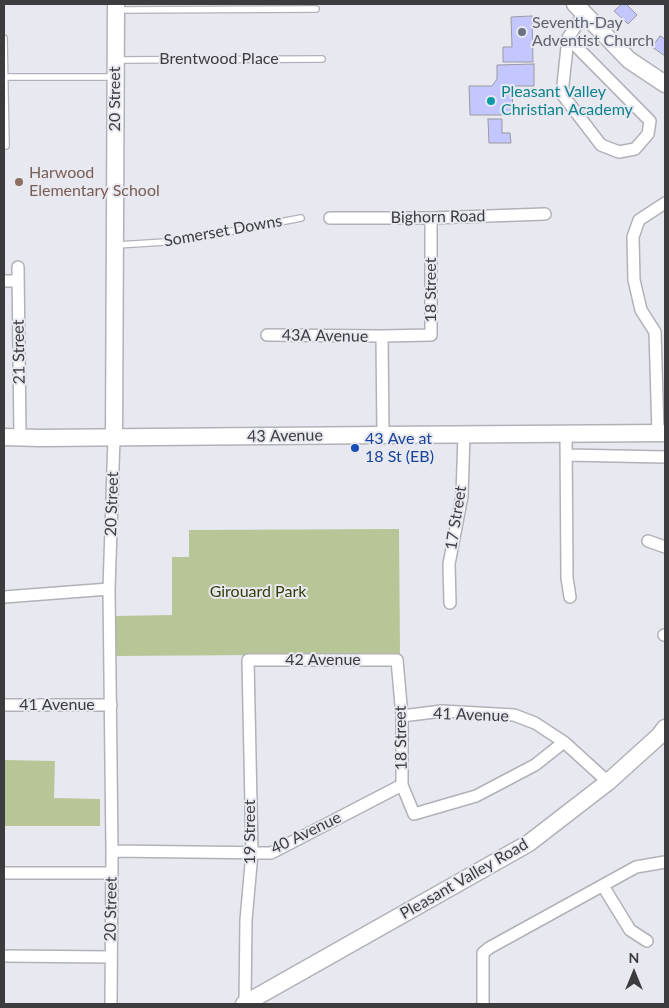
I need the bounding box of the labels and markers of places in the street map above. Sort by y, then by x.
place label: Seventh-Day Adventist Church [532,13,654,51]
marker: Seventh-Day Adventist Church [516,26,528,38]
place label: Pleasant Valley Christian Academy [501,82,633,120]
marker: Pleasant Valley Christian Academy [485,95,497,107]
place label: Harwood Elementary School [29,163,160,201]
marker: Harwood Elementary School [13,176,25,188]
place label: 43 Ave at 18 St (EB) [365,429,434,467]
marker: 43 Ave at 18 St (EB) [349,442,361,454]

